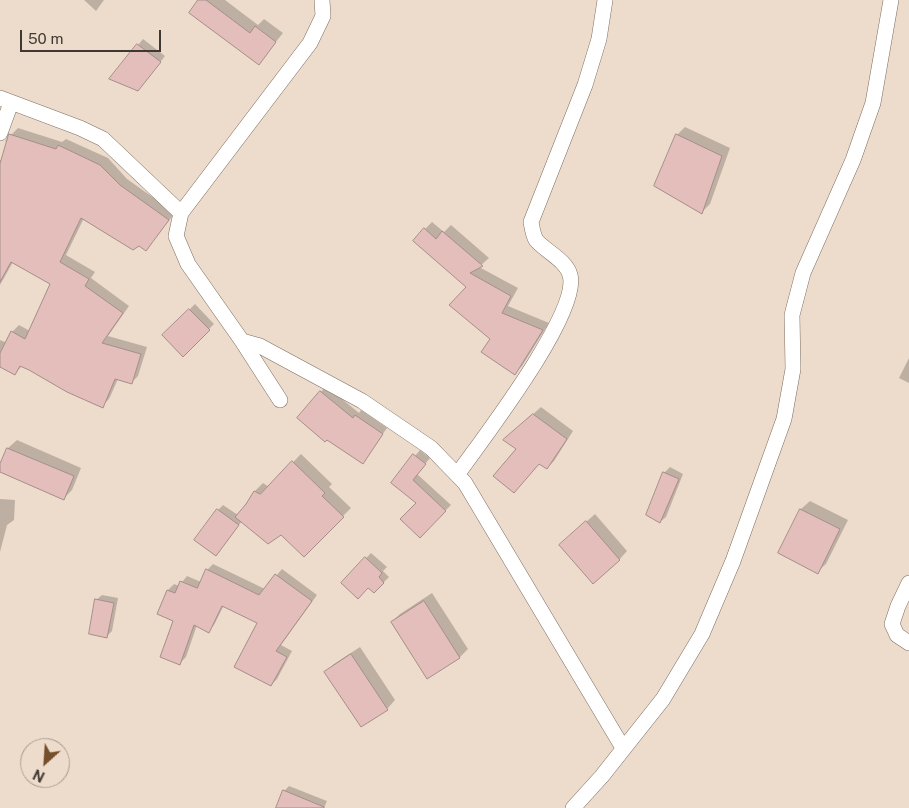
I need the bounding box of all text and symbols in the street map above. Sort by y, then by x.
scale bar [22,20,164,52]
text: 50 m [28,30,63,47]
north arrow [20,738,70,788]
text: N [30,766,47,785]

